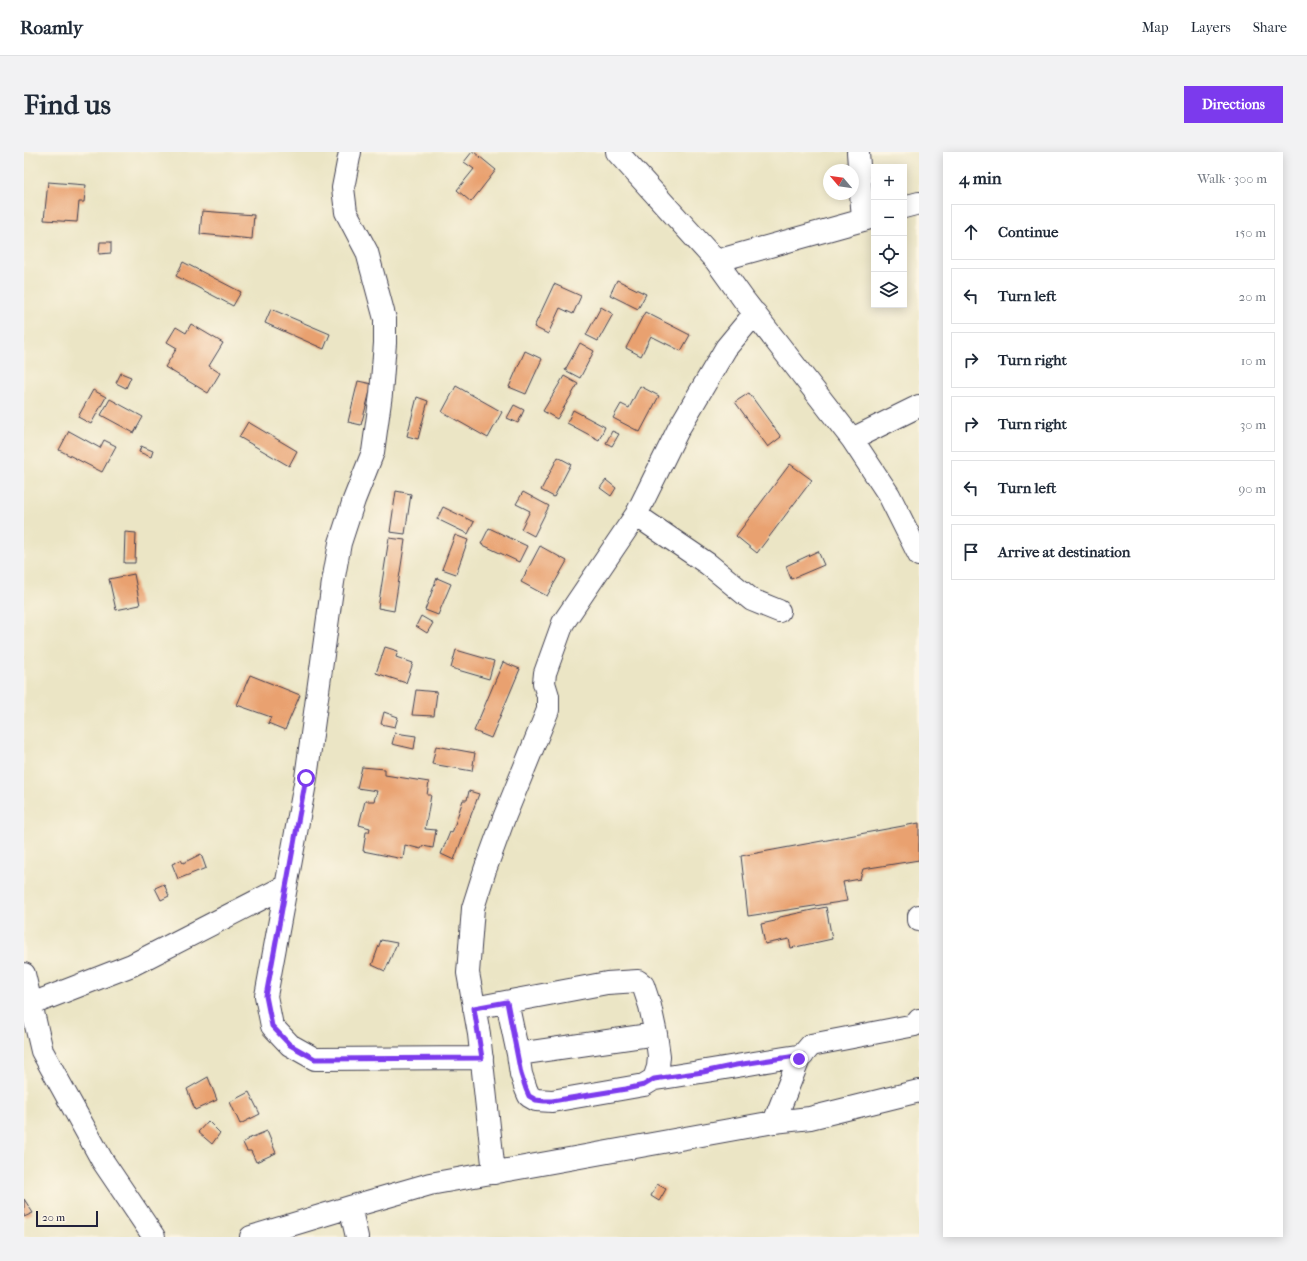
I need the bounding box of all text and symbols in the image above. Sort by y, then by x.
text: Roamly [20,17,83,39]
text: Map [1142,19,1169,36]
text: Layers [1191,19,1231,36]
text: Share [1253,19,1287,36]
button: Directions [1184,86,1283,123]
text: Find us [24,88,111,121]
north arrow [823,164,859,200]
map controls [871,164,907,308]
button: + [871,164,907,200]
text: 4 min [959,168,1002,188]
text: Walk · 300 m [1197,171,1267,186]
button: − [871,200,907,236]
icon: ahead [960,221,982,243]
text: Continue [998,223,1058,241]
text: 150 m [1235,225,1266,240]
button: locate [871,236,907,272]
button: layers [871,272,907,308]
icon: left [960,285,982,307]
text: Turn left [998,287,1056,305]
text: 20 m [1239,289,1266,304]
icon: right [960,349,982,371]
text: Turn right [998,351,1067,369]
text: 10 m [1241,353,1266,368]
icon: right [960,413,982,435]
text: Turn right [998,415,1067,433]
text: 30 m [1240,417,1266,432]
icon: left [960,477,982,499]
text: Turn left [998,479,1056,497]
text: 90 m [1238,481,1266,496]
icon: arrive [960,541,982,563]
text: Arrive at destination [998,543,1130,561]
route start [297,769,315,787]
route end [790,1050,808,1068]
scale bar [36,1209,98,1228]
text: 20 m [42,1211,65,1224]

